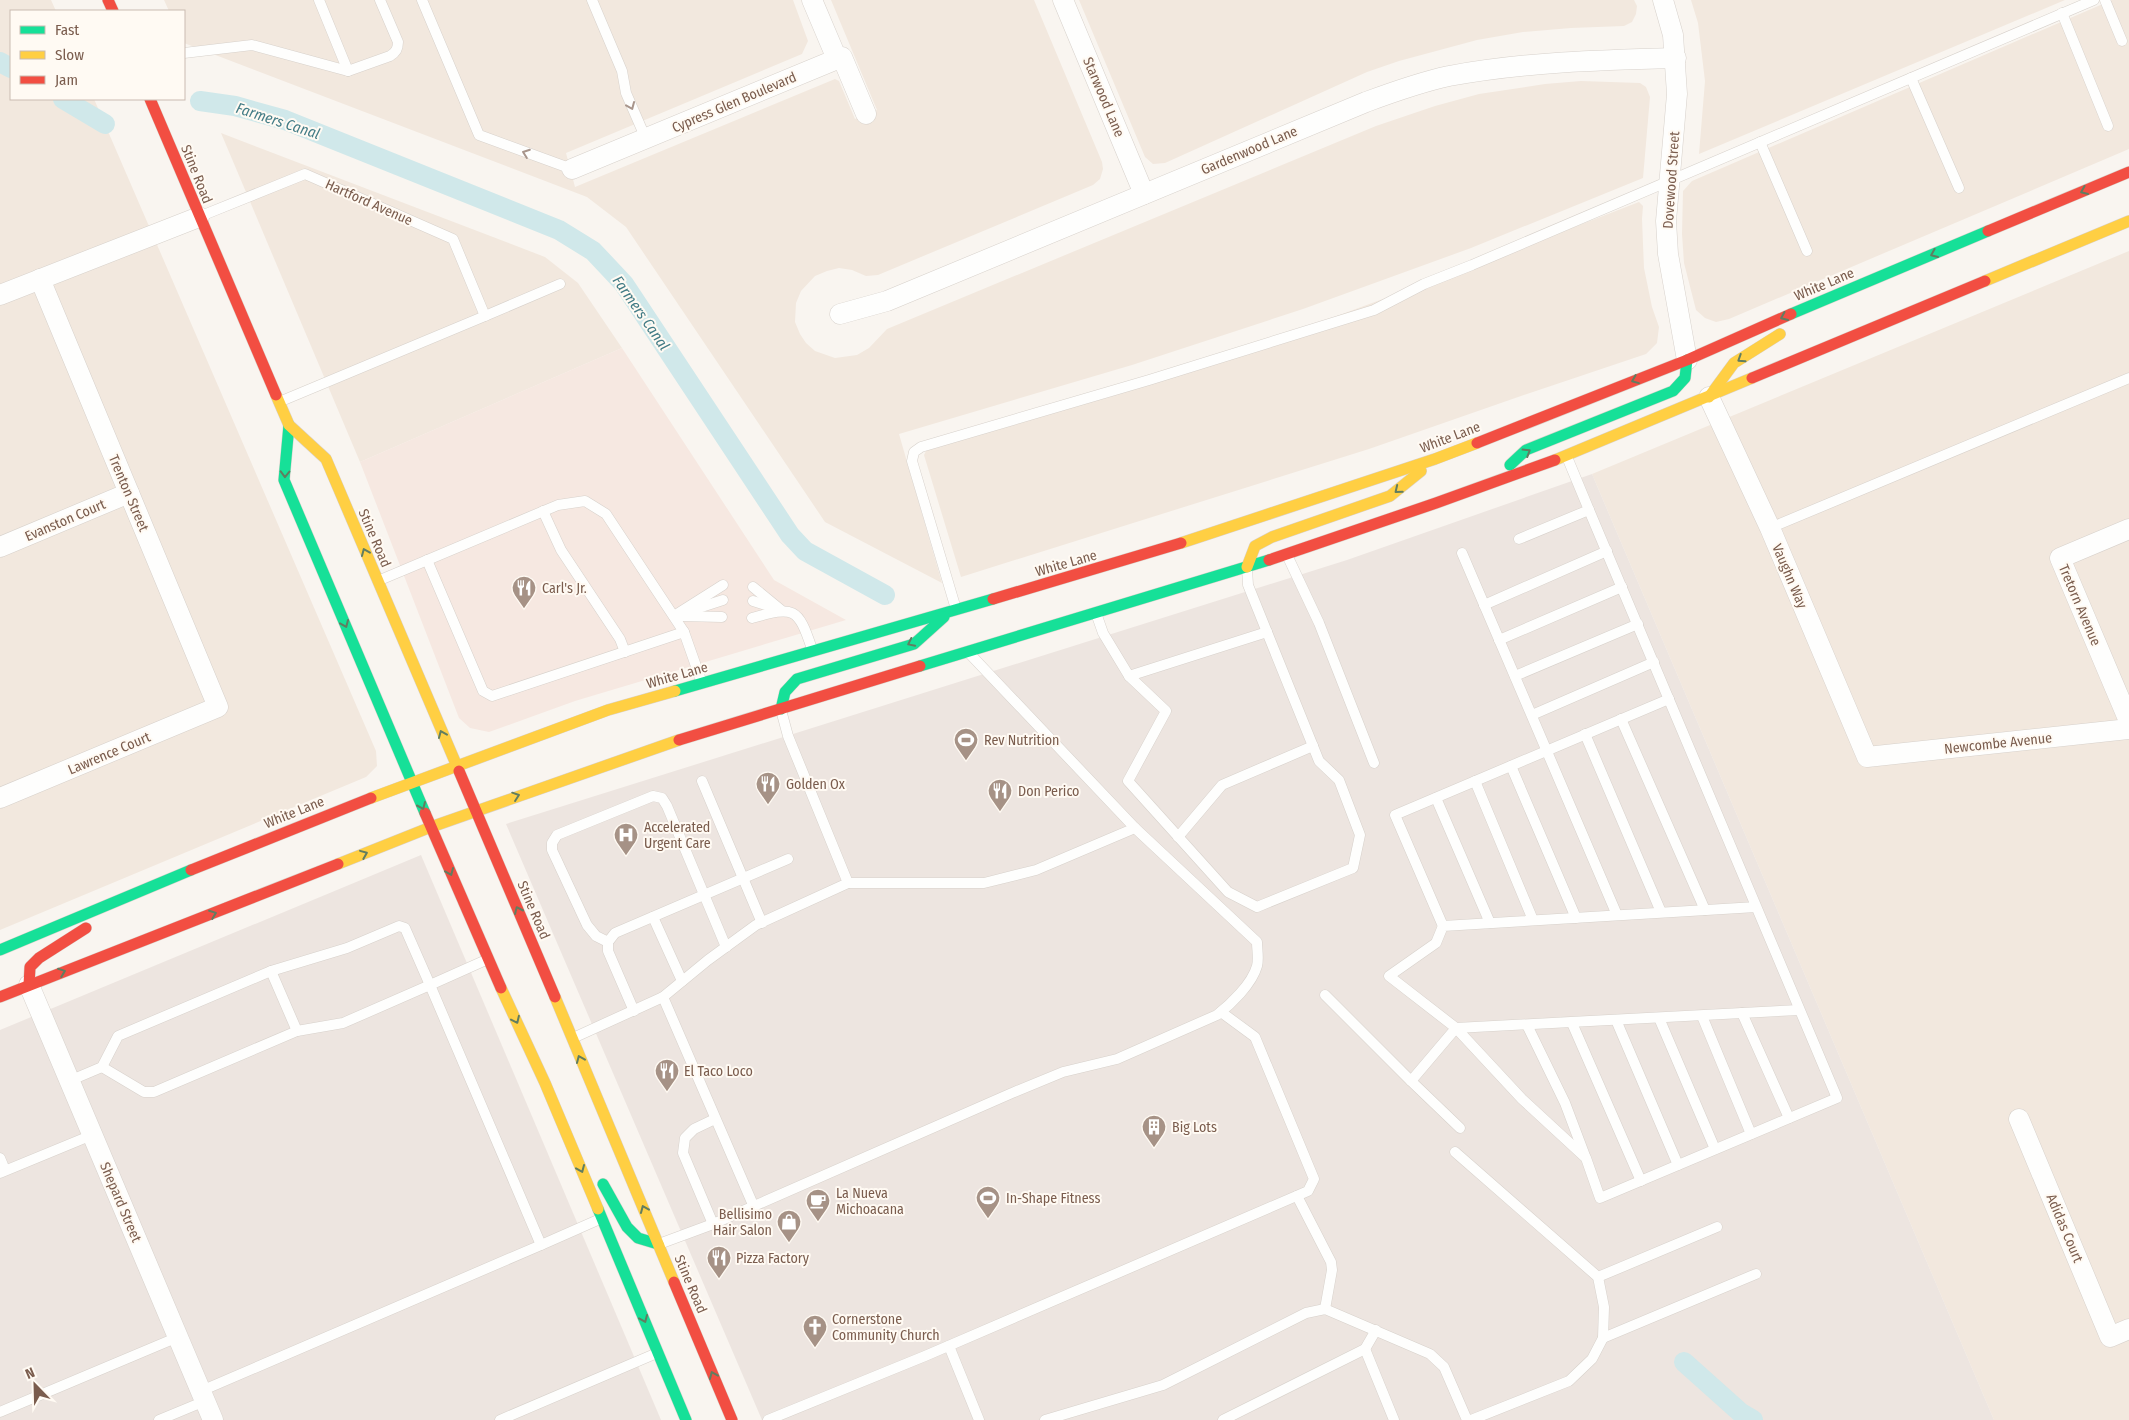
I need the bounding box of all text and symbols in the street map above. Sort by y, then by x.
legend [10,10,185,100]
text: Fast [55,21,79,39]
text: Slow [55,46,84,64]
street label: Starwood Lane [1079,55,1128,140]
street label: Cypress Glen Boulevard [669,69,799,136]
text: Jam [55,71,78,89]
water label: Farmers Canal [234,99,322,143]
one-way arrow [625,101,636,110]
street label: Gardenwood Lane [1198,122,1300,178]
street label: Dovewood Street [1660,130,1683,229]
street label: Stine Road [177,142,216,206]
one-way arrow [523,149,531,159]
street label: Hartford Avenue [323,176,415,229]
one-way arrow [2080,185,2089,195]
one-way arrow [1930,247,1939,258]
street label: White Lane [1792,264,1857,305]
water label: Farmers Canal [609,272,673,354]
one-way arrow [1781,312,1789,322]
one-way arrow [1737,353,1746,362]
one-way arrow [1631,374,1640,385]
street label: White Lane [1418,418,1483,457]
one-way arrow [1521,448,1530,458]
street label: Trenton Street [105,452,152,534]
one-way arrow [280,470,291,478]
one-way arrow [1394,485,1403,494]
street label: Evanston Court [22,496,108,545]
street label: Stine Road [355,506,394,570]
street label: Vaughn Way [1768,541,1811,612]
street label: White Lane [1033,547,1099,580]
one-way arrow [360,548,371,557]
street label: Tretorn Avenue [2055,562,2104,649]
restaurant icon: Carl's Jr. [511,575,537,609]
place label: Carl's Jr. [542,580,587,597]
one-way arrow [338,619,349,628]
one-way arrow [908,637,917,647]
street label: White Lane [644,659,710,692]
sports icon: Rev Nutrition [953,727,979,761]
street label: Lawrence Court [65,728,153,778]
street label: Newcombe Avenue [1943,729,2053,758]
one-way arrow [437,730,448,739]
place label: Rev Nutrition [984,732,1059,749]
restaurant icon: Golden Ox [755,771,781,805]
place label: Golden Ox [786,776,846,793]
restaurant icon: Don Perico [987,778,1013,812]
place label: Don Perico [1018,783,1080,800]
one-way arrow [511,792,520,802]
street label: White Lane [262,793,327,832]
one-way arrow [415,801,426,810]
place label: Accelerated Urgent Care [644,819,711,852]
hospital icon: Accelerated Urgent Care [613,822,639,856]
one-way arrow [359,850,368,860]
one-way arrow [444,867,455,876]
street label: Stine Road [514,878,553,942]
one-way arrow [513,906,523,914]
one-way arrow [208,910,217,920]
one-way arrow [57,968,65,978]
one-way arrow [509,1015,520,1024]
one-way arrow [576,1056,586,1064]
restaurant icon: El Taco Loco [654,1058,680,1092]
place label: El Taco Loco [684,1063,753,1080]
building icon: Big Lots [1141,1114,1167,1148]
place label: Big Lots [1172,1119,1217,1136]
street label: Shepard Street [96,1160,145,1245]
one-way arrow [574,1164,585,1173]
place label: La Nueva Michoacana [836,1185,904,1218]
sports icon: In-Shape Fitness [975,1185,1001,1219]
cafe icon: La Nueva Michoacana [805,1188,831,1222]
place label: In-Shape Fitness [1006,1190,1100,1207]
street label: Adidas Court [2042,1191,2087,1265]
one-way arrow [639,1205,650,1214]
place label: Bellisimo Hair Salon [713,1206,772,1239]
shop icon: Bellisimo Hair Salon [776,1209,802,1243]
restaurant icon: Pizza Factory [706,1245,732,1279]
place label: Pizza Factory [736,1250,810,1267]
street label: Stine Road [671,1252,710,1316]
place label: Cornerstone Community Church [832,1311,940,1344]
one-way arrow [638,1314,648,1323]
church icon: Cornerstone Community Church [802,1314,828,1348]
north arrow [10,1360,60,1410]
text: N [23,1364,37,1383]
one-way arrow [709,1371,720,1380]

